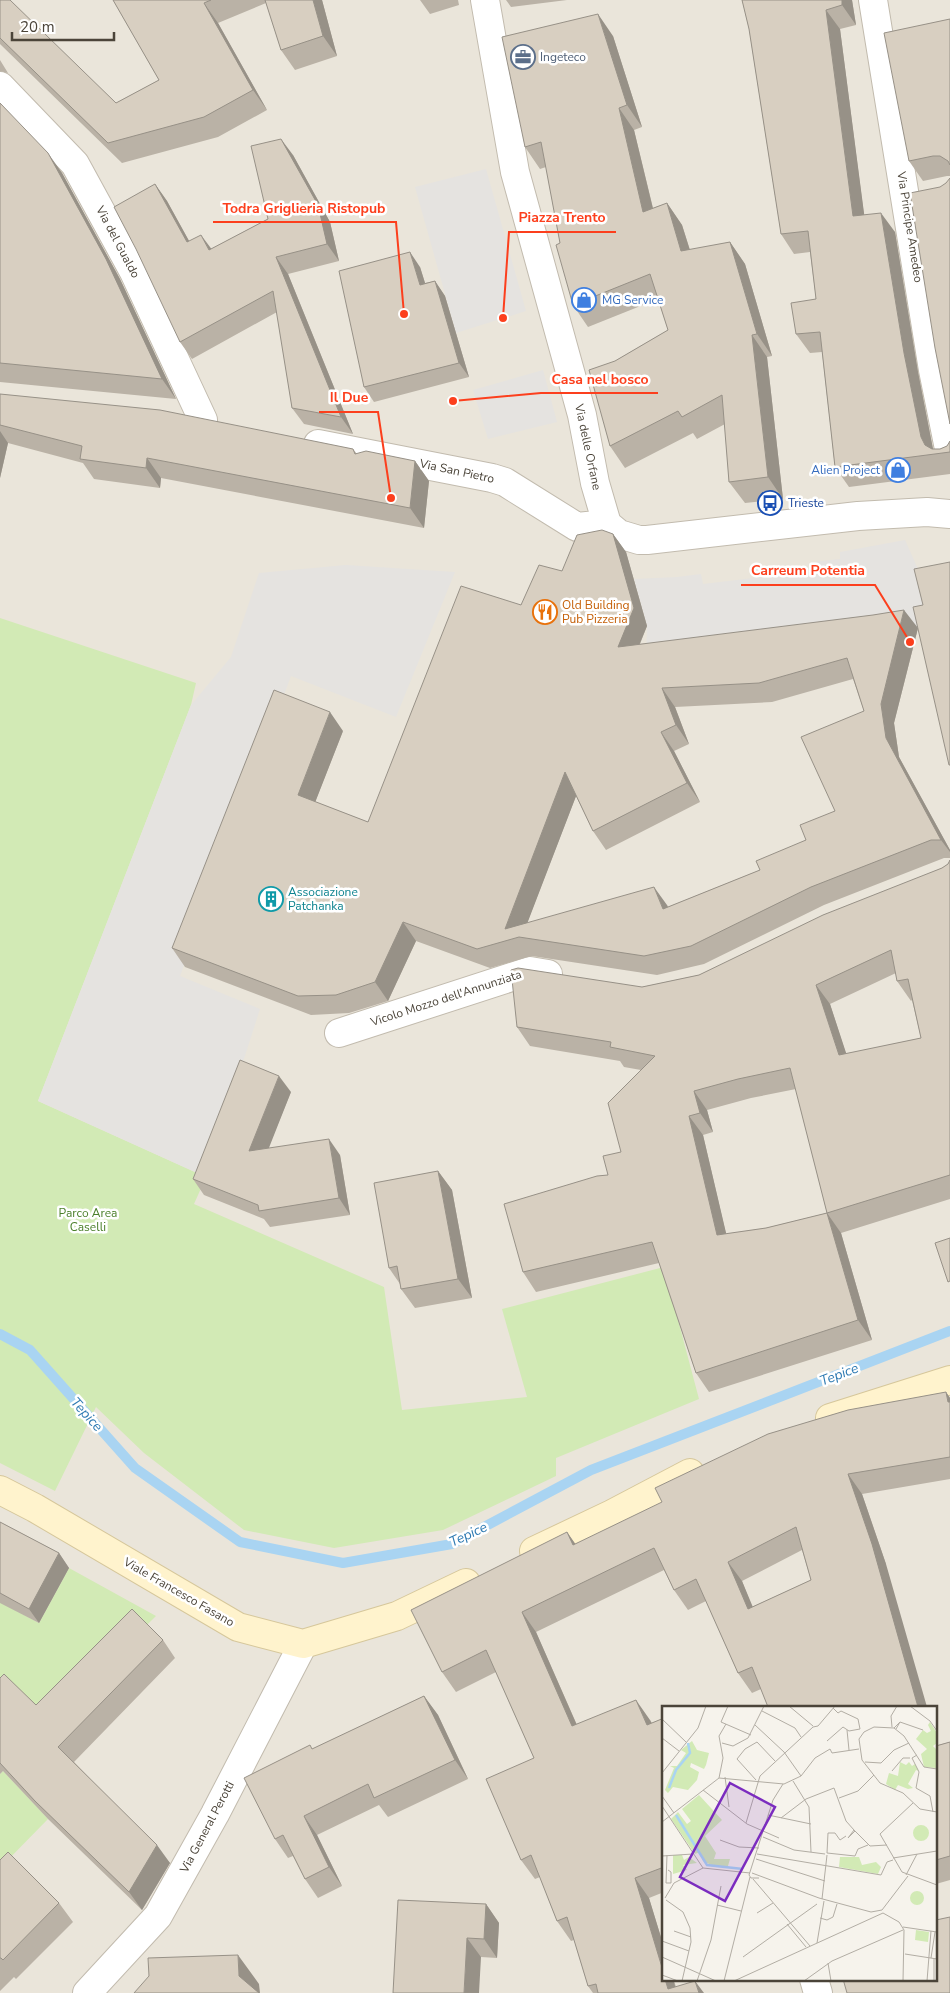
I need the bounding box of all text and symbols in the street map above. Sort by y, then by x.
scale bar [12,10,115,42]
text: 20 m [20,17,55,37]
office icon: Ingeteco [510,44,536,70]
place label: Ingeteco [540,49,586,65]
street label: Via Principe Amedeo [893,169,927,284]
callout: Todra Griglieria Ristopub [213,193,396,222]
text: Todra Griglieria Ristopub [222,199,386,218]
street label: Via del Gualdo [92,202,144,281]
callout: Piazza Trento [509,203,616,232]
text: Piazza Trento [518,208,606,227]
shop icon: MG Service [571,287,597,313]
place label: MG Service [602,292,663,308]
callout: Casa nel bosco [541,364,658,393]
text: Casa nel bosco [551,370,649,389]
callout: Il Due [319,383,378,412]
text: Il Due [330,388,369,407]
street label: Via delle Orfane [571,401,605,492]
street label: Via San Pietro [417,455,496,487]
shop icon: Alien Project [885,457,911,483]
place label: Alien Project [811,462,881,478]
bus stop icon: Trieste [757,490,783,516]
place label: Trieste [788,495,824,511]
callout: Carreum Potentia [741,556,875,585]
text: Carreum Potentia [751,561,865,580]
place label: Old Building Pub Pizzeria [562,597,630,627]
restaurant icon: Old Building Pub Pizzeria [532,599,558,625]
place label: Associazione Patchanka [288,884,358,914]
building icon: Associazione Patchanka [258,886,284,912]
street label: Vicolo Mozzo dell'Annunziata [367,966,524,1030]
park label: Parco Area Caselli [59,1205,117,1235]
water label: Tepice [817,1358,862,1391]
water label: Tepice [66,1393,107,1436]
water label: Tepice [446,1517,491,1552]
street label: Viale Francesco Fasano [120,1553,238,1630]
inset map [662,1706,938,1980]
street label: Via General Perotti [176,1778,238,1876]

